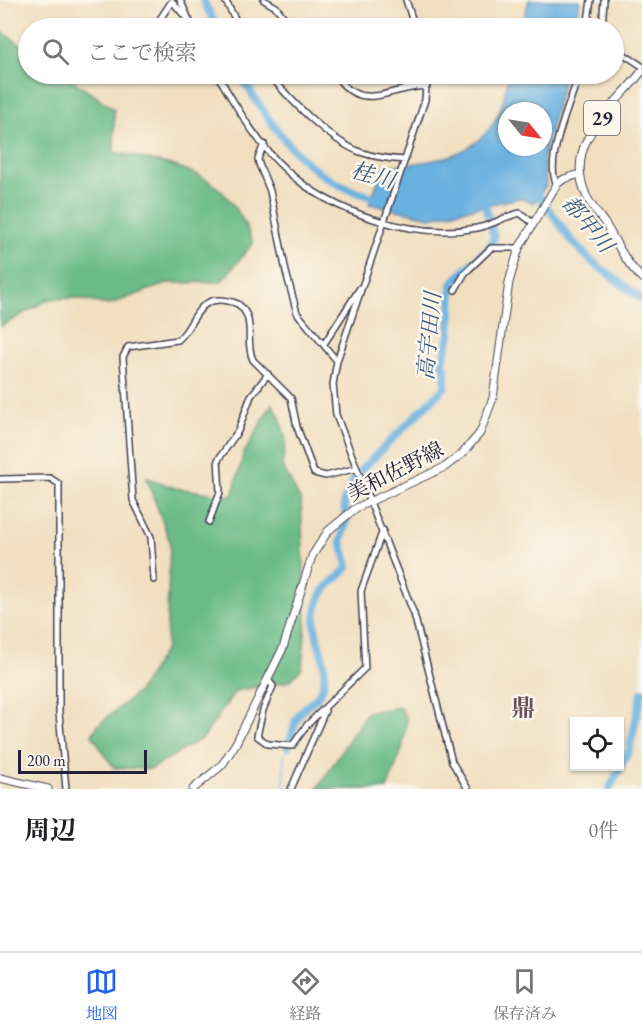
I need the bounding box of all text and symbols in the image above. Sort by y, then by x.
search box [18,18,624,84]
icon: search [39,35,72,68]
text: ここで検索 [87,38,197,67]
road number: 29 [584,101,620,135]
north arrow [498,102,552,156]
water label: 桂川 [348,155,400,196]
water label: 都甲川 [556,189,622,260]
water label: 高宇田川 [411,289,447,381]
street label: 美和佐野線 [342,435,448,507]
district label: 鼎 [511,692,535,723]
map controls [570,717,624,771]
button: locate [570,717,624,771]
scale bar [18,747,147,774]
text: 200 m [27,750,66,771]
text: 周辺 [24,813,76,847]
text: 0件 [588,817,618,843]
tab: 地図 [85,965,118,1024]
tab: 経路 [289,965,322,1024]
tab: 保存済み [493,965,557,1024]

